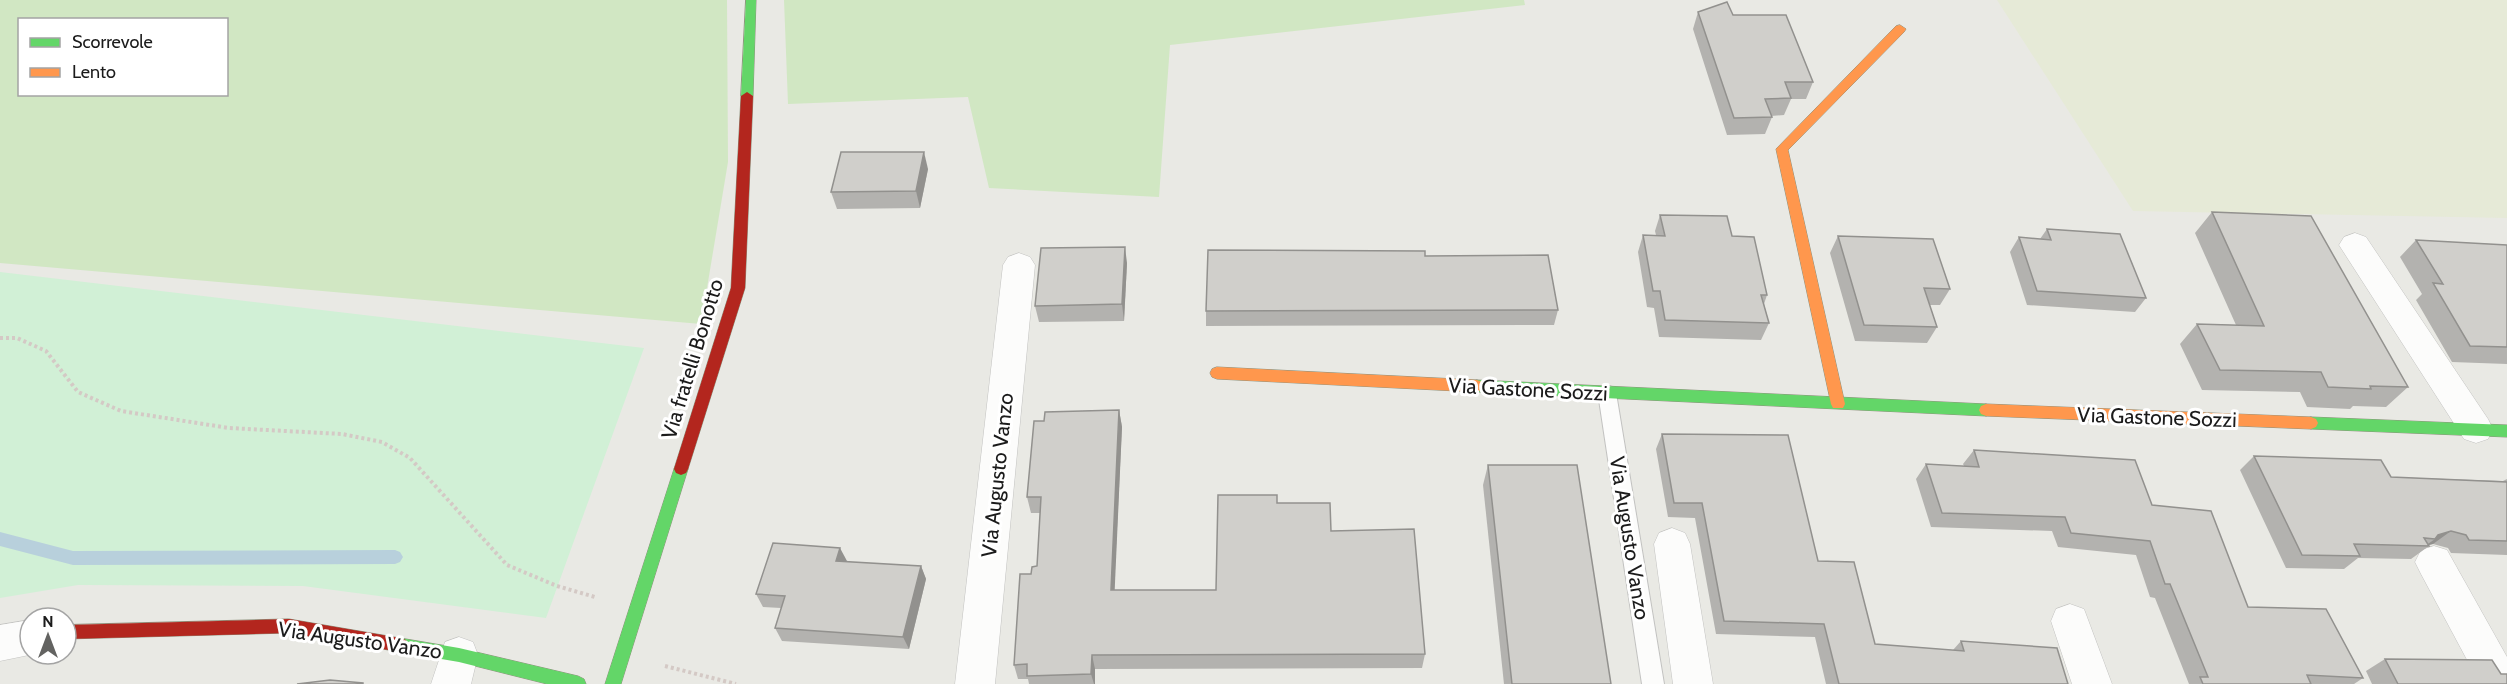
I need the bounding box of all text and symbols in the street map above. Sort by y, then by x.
legend [18,18,228,96]
text: Scorrevole [72,31,153,53]
text: Lento [72,61,116,83]
street label: Via fratelli Bonotto [656,276,728,442]
street label: Via Gastone Sozzi [1448,372,1608,406]
street label: Via Augusto Vanzo [976,392,1018,558]
street label: Via Gastone Sozzi [2077,402,2237,432]
street label: Via Augusto Vanzo [1605,455,1655,621]
north arrow [18,606,78,666]
text: N [42,612,54,631]
street label: Via Augusto Vanzo [277,616,443,664]

